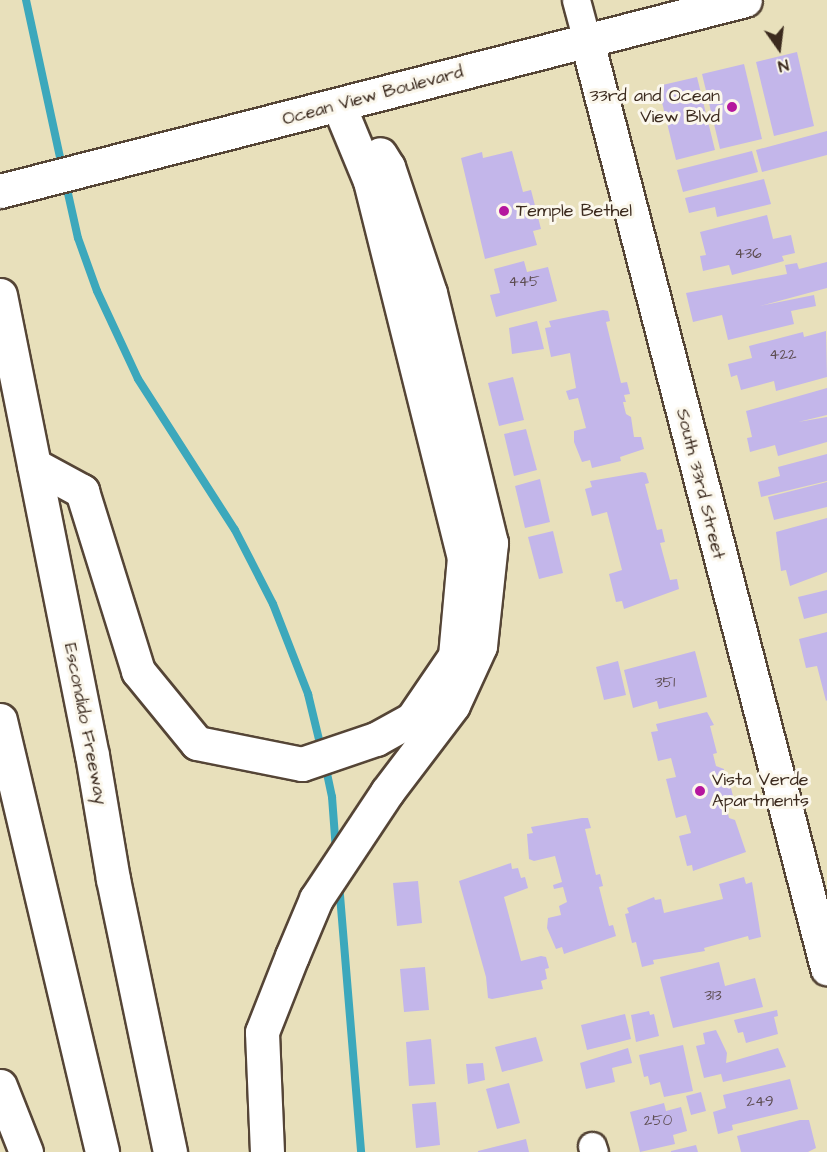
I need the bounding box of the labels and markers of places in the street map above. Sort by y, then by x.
place label: 33rd and Ocean View Blvd [589,86,720,128]
marker: 33rd and Ocean View Blvd [725,100,739,114]
place label: Temple Bethel [516,200,632,222]
marker: Temple Bethel [497,204,511,218]
place label: Vista Verde Apartments [712,770,809,812]
marker: Vista Verde Apartments [693,784,707,798]

